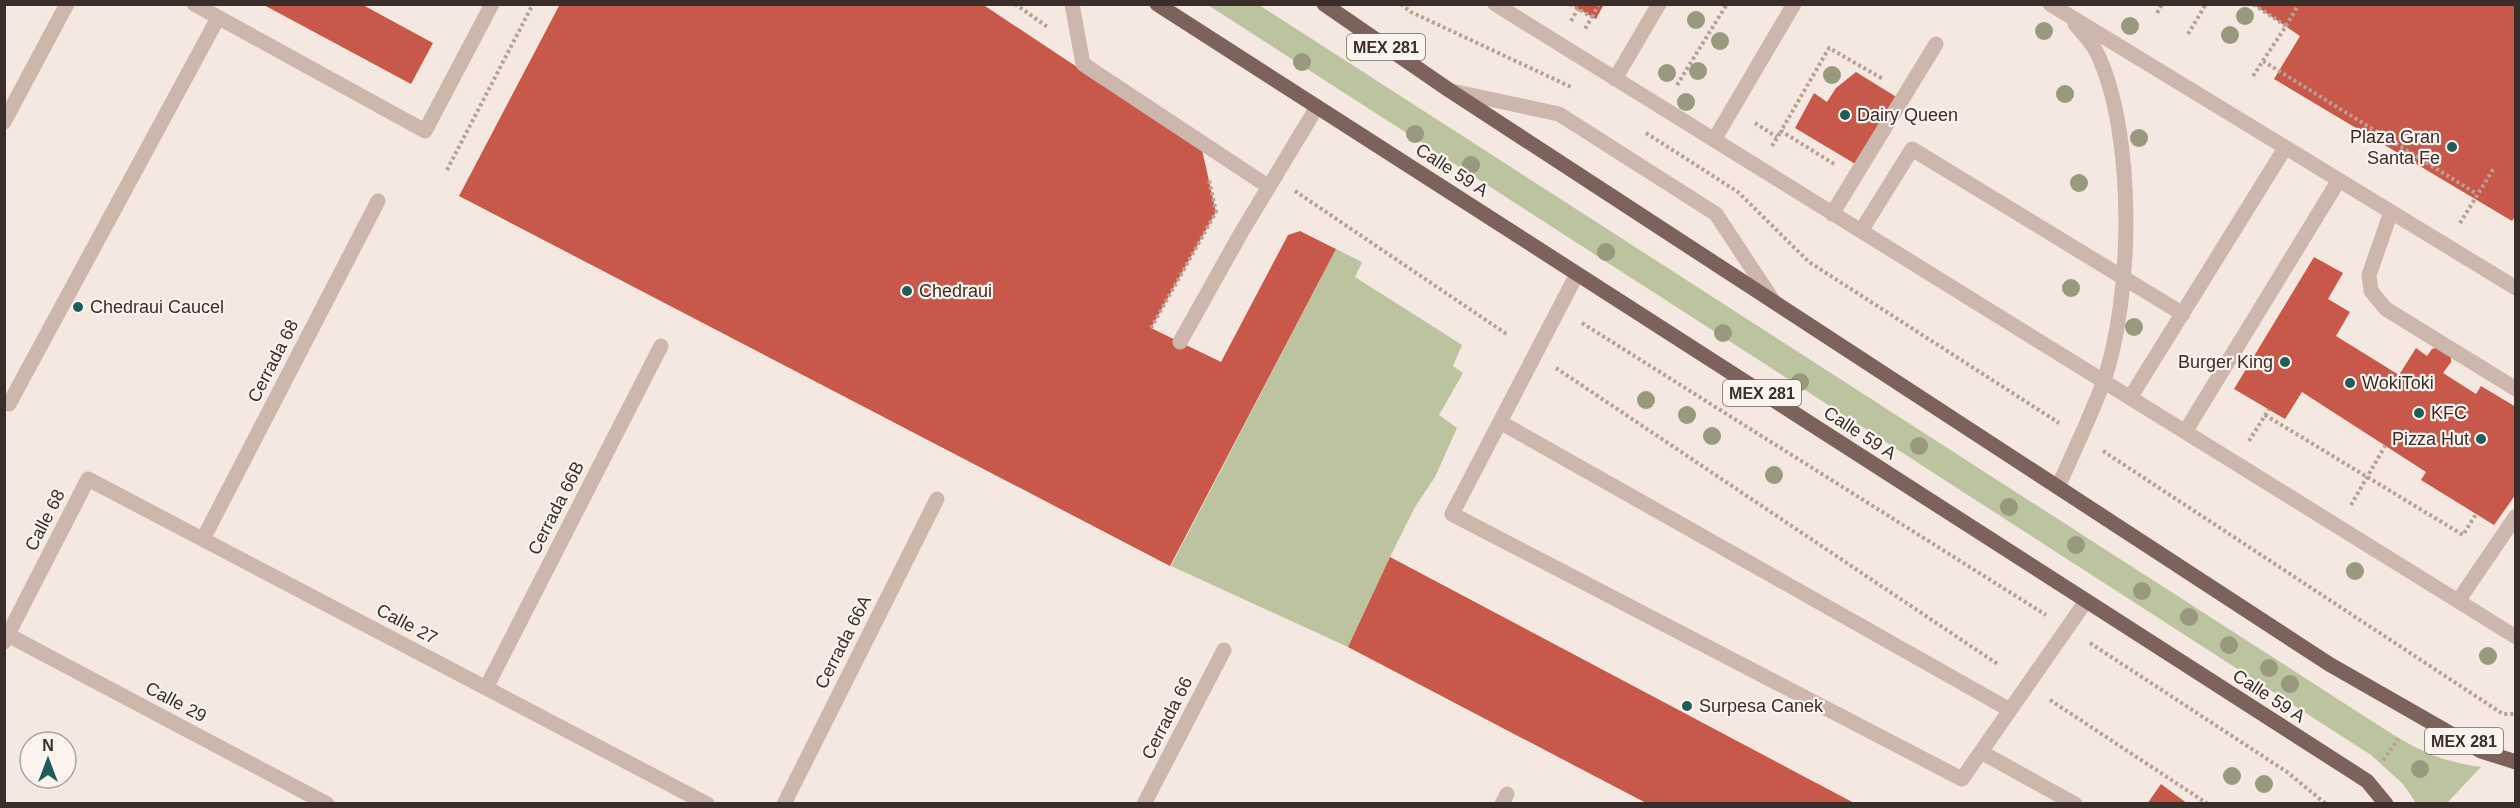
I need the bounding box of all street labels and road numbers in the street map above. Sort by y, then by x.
road number: MEX 281 [1347,34,1425,60]
street label: Calle 59 A [1412,139,1492,201]
street label: Cerrada 68 [244,316,302,406]
road number: MEX 281 [1723,380,1801,406]
street label: Calle 59 A [1820,402,1900,464]
street label: Cerrada 66B [524,458,588,558]
street label: Calle 68 [21,486,69,554]
street label: Cerrada 66A [811,592,875,692]
street label: Calle 27 [373,600,441,648]
street label: Calle 59 A [2229,665,2309,727]
street label: Cerrada 66 [1138,673,1196,763]
street label: Calle 29 [142,678,210,726]
road number: MEX 281 [2425,728,2503,754]

